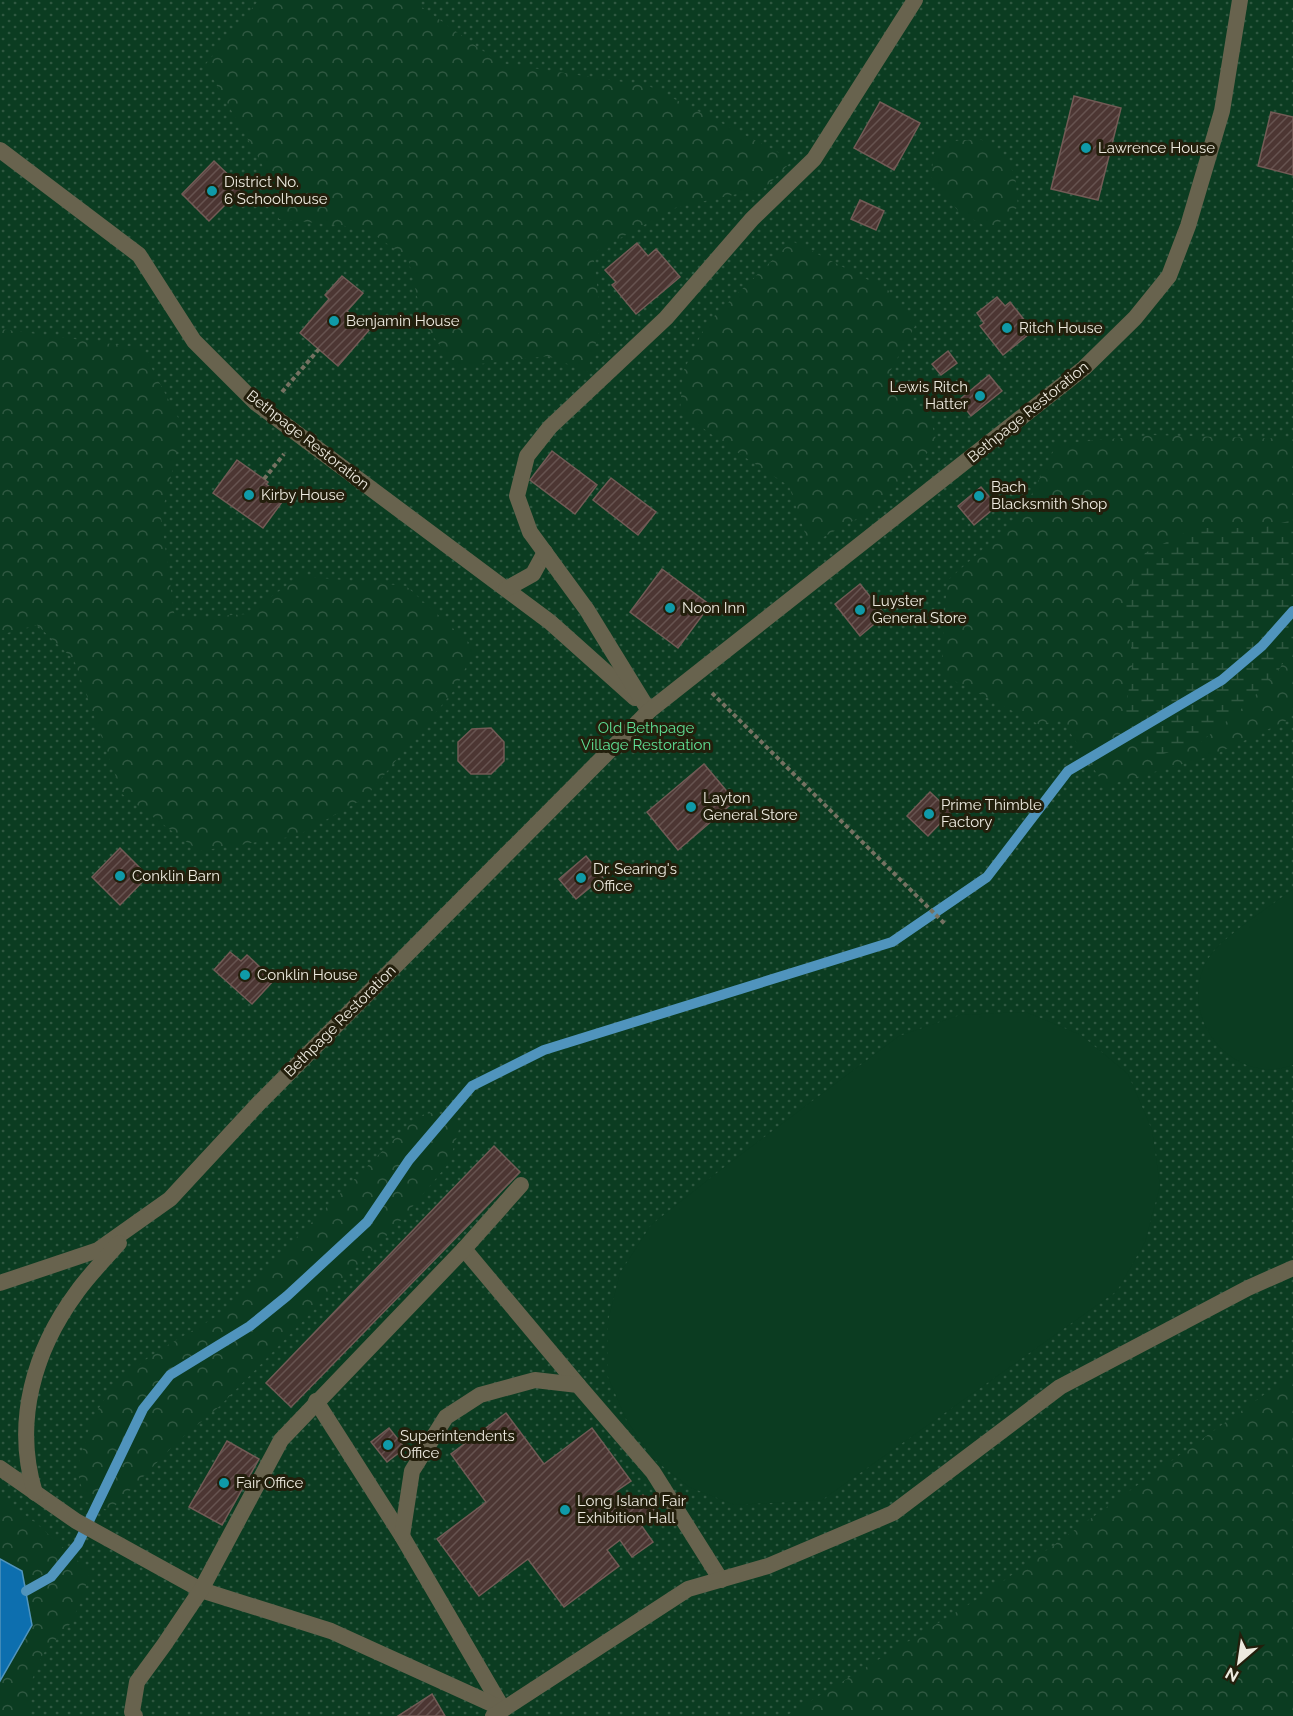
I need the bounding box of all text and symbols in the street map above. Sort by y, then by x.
place label: Lawrence House [1098,139,1215,157]
marker: Lawrence House [1079,141,1093,155]
place label: District No. 6 Schoolhouse [224,173,328,208]
marker: District No. 6 Schoolhouse [205,184,219,198]
place label: Benjamin House [346,312,460,330]
marker: Benjamin House [327,314,341,328]
place label: Ritch House [1019,319,1103,337]
marker: Ritch House [1000,321,1014,335]
street label: Bethpage Restoration [964,358,1092,466]
place label: Lewis Ritch Hatter [889,378,969,413]
street label: Bethpage Restoration [243,387,373,493]
marker: Lewis Ritch Hatter [973,389,987,403]
place label: Bach Blacksmith Shop [991,478,1107,513]
place label: Kirby House [261,486,345,504]
marker: Kirby House [242,488,256,502]
marker: Bach Blacksmith Shop [972,489,986,503]
place label: Luyster General Store [872,592,967,627]
place label: Noon Inn [682,599,745,617]
marker: Noon Inn [663,601,677,615]
marker: Luyster General Store [853,603,867,617]
park label: Old Bethpage Village Restoration [581,719,711,754]
place label: Layton General Store [703,789,798,824]
place label: Prime Thimble Factory [941,796,1042,831]
marker: Layton General Store [684,800,698,814]
marker: Prime Thimble Factory [922,807,936,821]
place label: Dr. Searing's Office [593,860,677,895]
place label: Conklin Barn [132,867,220,885]
marker: Conklin Barn [113,869,127,883]
marker: Dr. Searing's Office [574,871,588,885]
street label: Bethpage Restoration [280,961,400,1081]
place label: Conklin House [257,966,358,984]
marker: Conklin House [238,968,252,982]
place label: Superintendents Office [400,1427,515,1462]
marker: Superintendents Office [381,1438,395,1452]
place label: Fair Office [236,1474,303,1492]
marker: Fair Office [217,1476,231,1490]
place label: Long Island Fair Exhibition Hall [577,1492,687,1527]
marker: Long Island Fair Exhibition Hall [558,1503,572,1517]
north arrow [1209,1632,1269,1692]
text: N [1222,1663,1242,1686]

